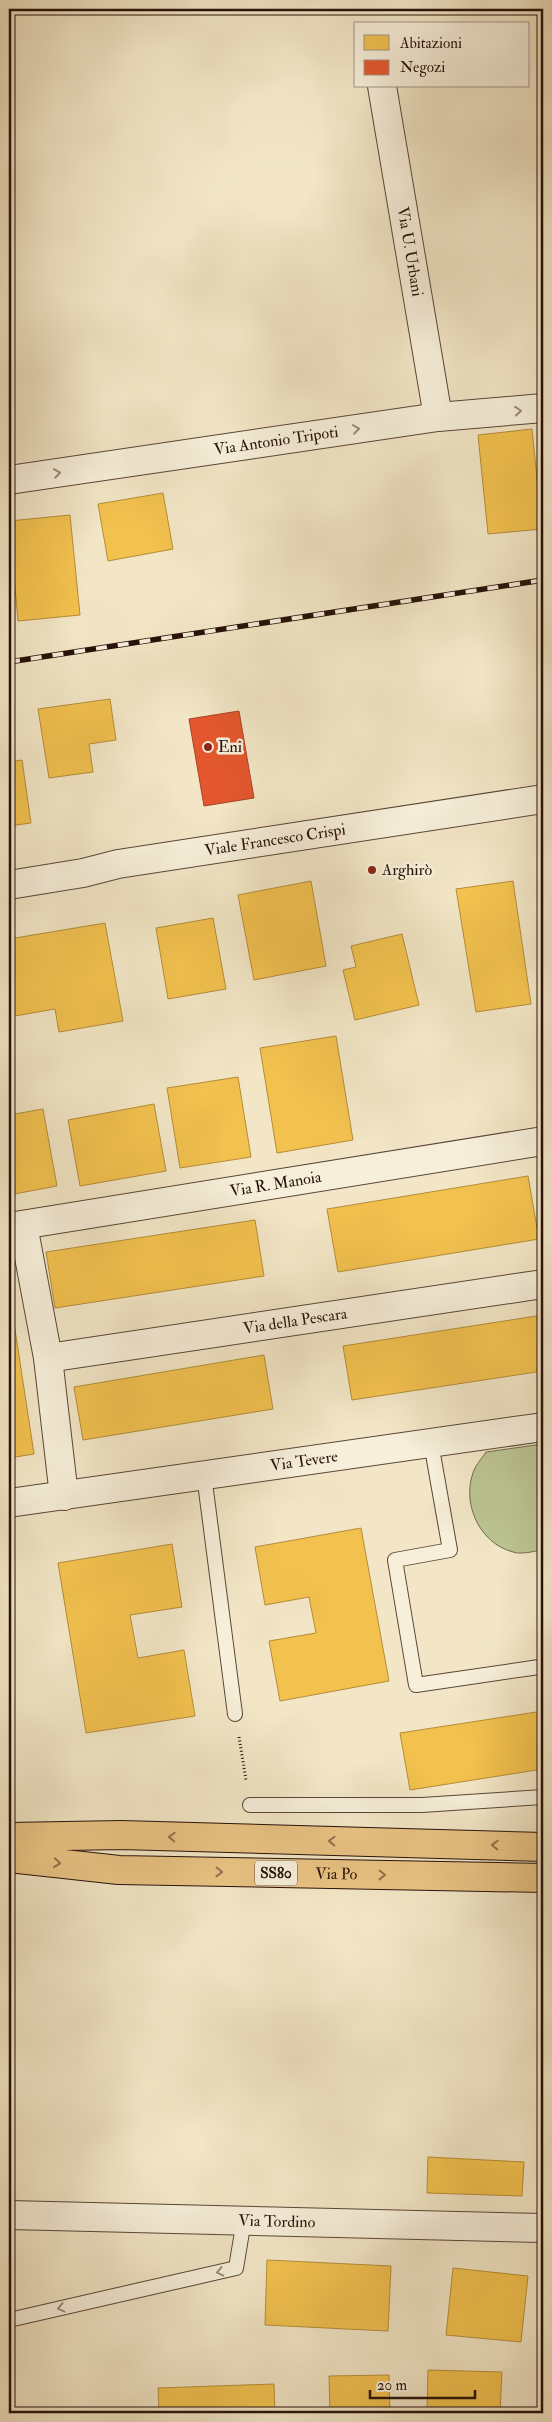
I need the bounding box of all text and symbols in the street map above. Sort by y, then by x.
legend [354,22,530,88]
text: Abitazioni [399,34,462,53]
text: Negozi [400,58,445,77]
street label: Via U. Urbani [393,205,427,298]
one-way arrow [514,405,522,416]
street label: Via Antonio Tripoti [212,422,340,460]
one-way arrow [353,424,361,435]
one-way arrow [53,468,61,478]
place label: Eni [218,737,242,757]
marker: Eni [202,741,214,753]
street label: Viale Francesco Crispi [203,819,347,861]
place label: Arghirò [381,860,432,880]
marker: Arghirò [366,864,378,876]
street label: Via R. Manoia [228,1167,323,1201]
street label: Via della Pescara [242,1303,349,1339]
street label: Via Tevere [269,1446,339,1476]
one-way arrow [168,1831,176,1842]
one-way arrow [328,1836,336,1846]
one-way arrow [490,1840,498,1851]
one-way arrow [54,1857,62,1868]
road number: SS80 [255,1860,297,1886]
street label: Via Po [315,1864,358,1885]
one-way arrow [216,1866,224,1877]
one-way arrow [378,1869,386,1880]
street label: Via Tordino [238,2211,316,2232]
one-way arrow [215,2266,224,2277]
one-way arrow [57,2302,66,2313]
scale bar [370,2367,474,2399]
text: 20 m [377,2376,407,2395]

